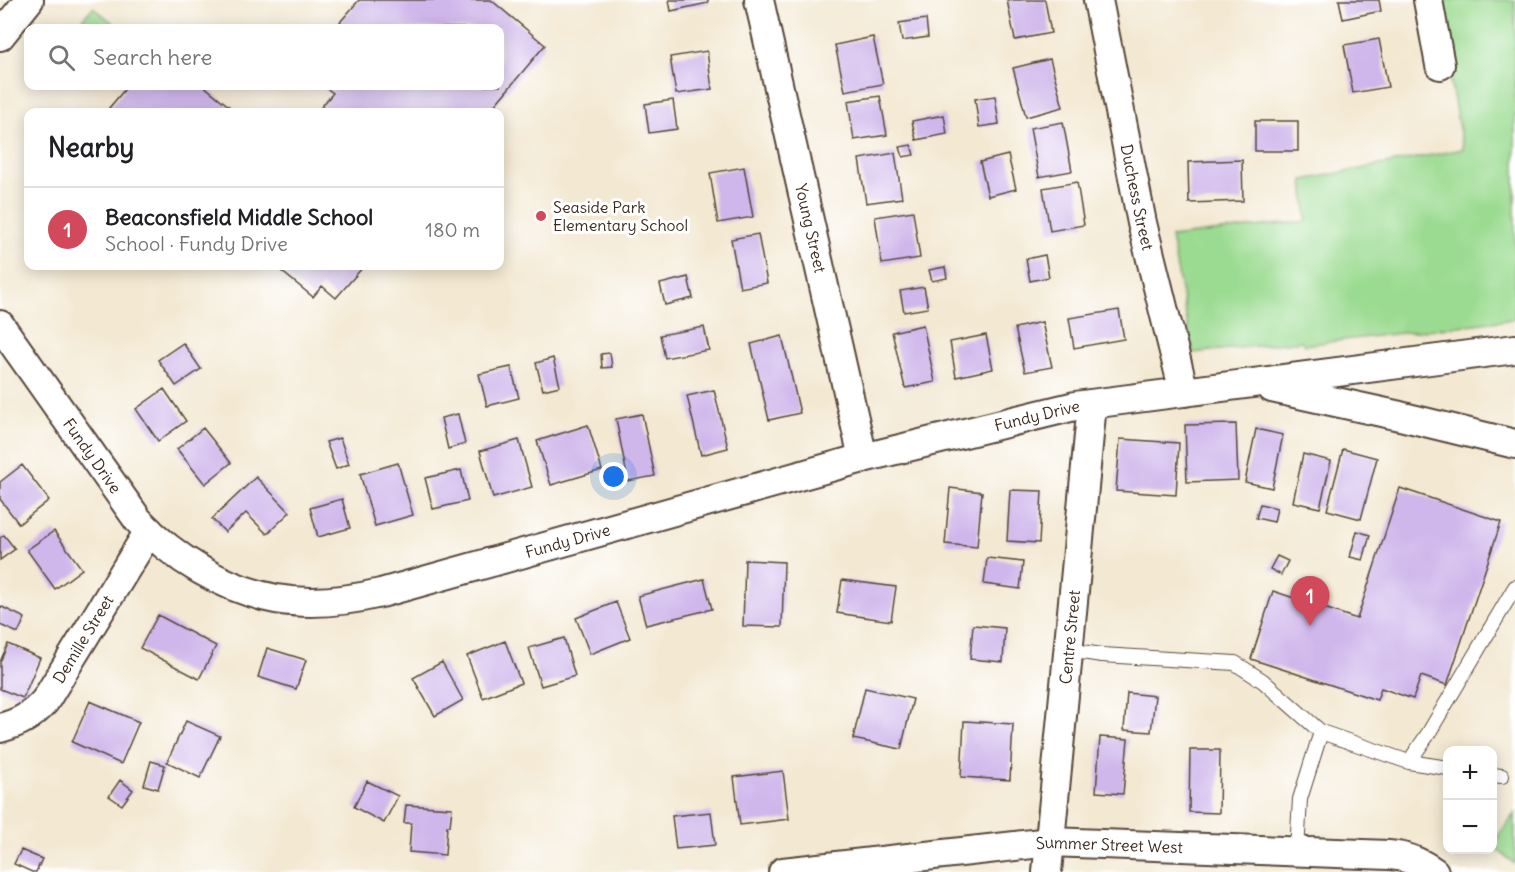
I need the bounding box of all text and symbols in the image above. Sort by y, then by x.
search box [24,24,504,90]
icon: search [45,41,78,74]
text: Search here [93,43,212,71]
text: Nearby [48,131,134,164]
street label: Duchess Street [1117,142,1159,253]
street label: Young Street [791,182,831,275]
place label: Seaside Park Elementary School [553,197,688,235]
text: Beaconsfield Middle School [105,203,373,231]
marker: Seaside Park Elementary School [534,209,548,223]
text: 1 [64,217,71,242]
text: 180 m [425,217,480,242]
text: School · Fundy Drive [105,231,288,256]
street label: Fundy Drive [992,395,1081,435]
street label: Fundy Drive [59,414,126,497]
your location [599,462,628,491]
street label: Fundy Drive [523,519,612,562]
pin: 1 [1290,576,1330,626]
street label: Centre Street [1055,588,1084,685]
street label: Demille Street [48,591,118,687]
map controls [1443,746,1497,854]
button: + [1443,746,1497,800]
button: − [1443,800,1497,854]
street label: Summer Street West [1035,832,1184,857]

